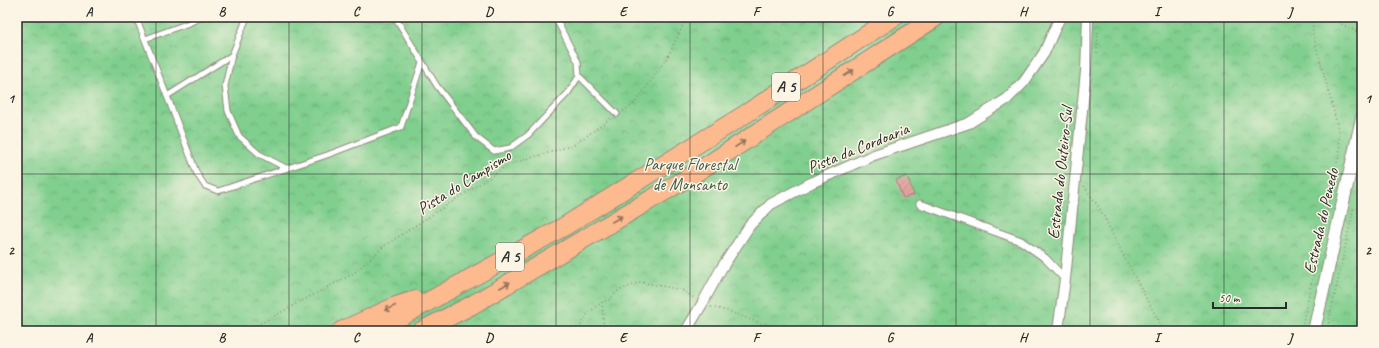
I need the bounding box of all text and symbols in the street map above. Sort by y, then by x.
text: A [86,4,94,20]
text: B [219,4,227,20]
text: C [353,4,361,20]
text: D [485,4,494,20]
text: E [620,4,629,20]
text: F [753,4,762,20]
text: G [887,4,895,20]
text: H [1019,4,1029,20]
text: I [1154,4,1163,20]
text: J [1287,4,1294,20]
one-way arrow [843,69,854,77]
road number: A 5 [772,73,800,101]
text: 1 [8,91,16,107]
text: 1 [1365,91,1373,107]
street label: Estrada do Outeiro-Sul [1043,103,1078,240]
street label: Pista da Cordoaria [804,118,913,178]
one-way arrow [734,140,745,148]
street label: Pista do Campismo [413,144,515,219]
park label: Parque Florestal de Monsanto [644,154,739,195]
street label: Estrada do Penedo [1299,165,1344,276]
one-way arrow [611,215,623,223]
text: 2 [8,243,15,259]
road number: A 5 [496,243,524,271]
text: 2 [1365,243,1372,259]
one-way arrow [499,281,510,289]
scale bar [1213,284,1286,310]
text: 50 m [1219,290,1241,306]
one-way arrow [385,305,397,312]
text: A [86,330,94,346]
text: B [219,330,227,346]
text: C [353,330,361,346]
text: D [485,330,494,346]
text: E [620,330,629,346]
text: F [753,330,762,346]
text: G [887,330,895,346]
text: H [1019,330,1029,346]
text: I [1154,330,1163,346]
text: J [1287,330,1294,346]

